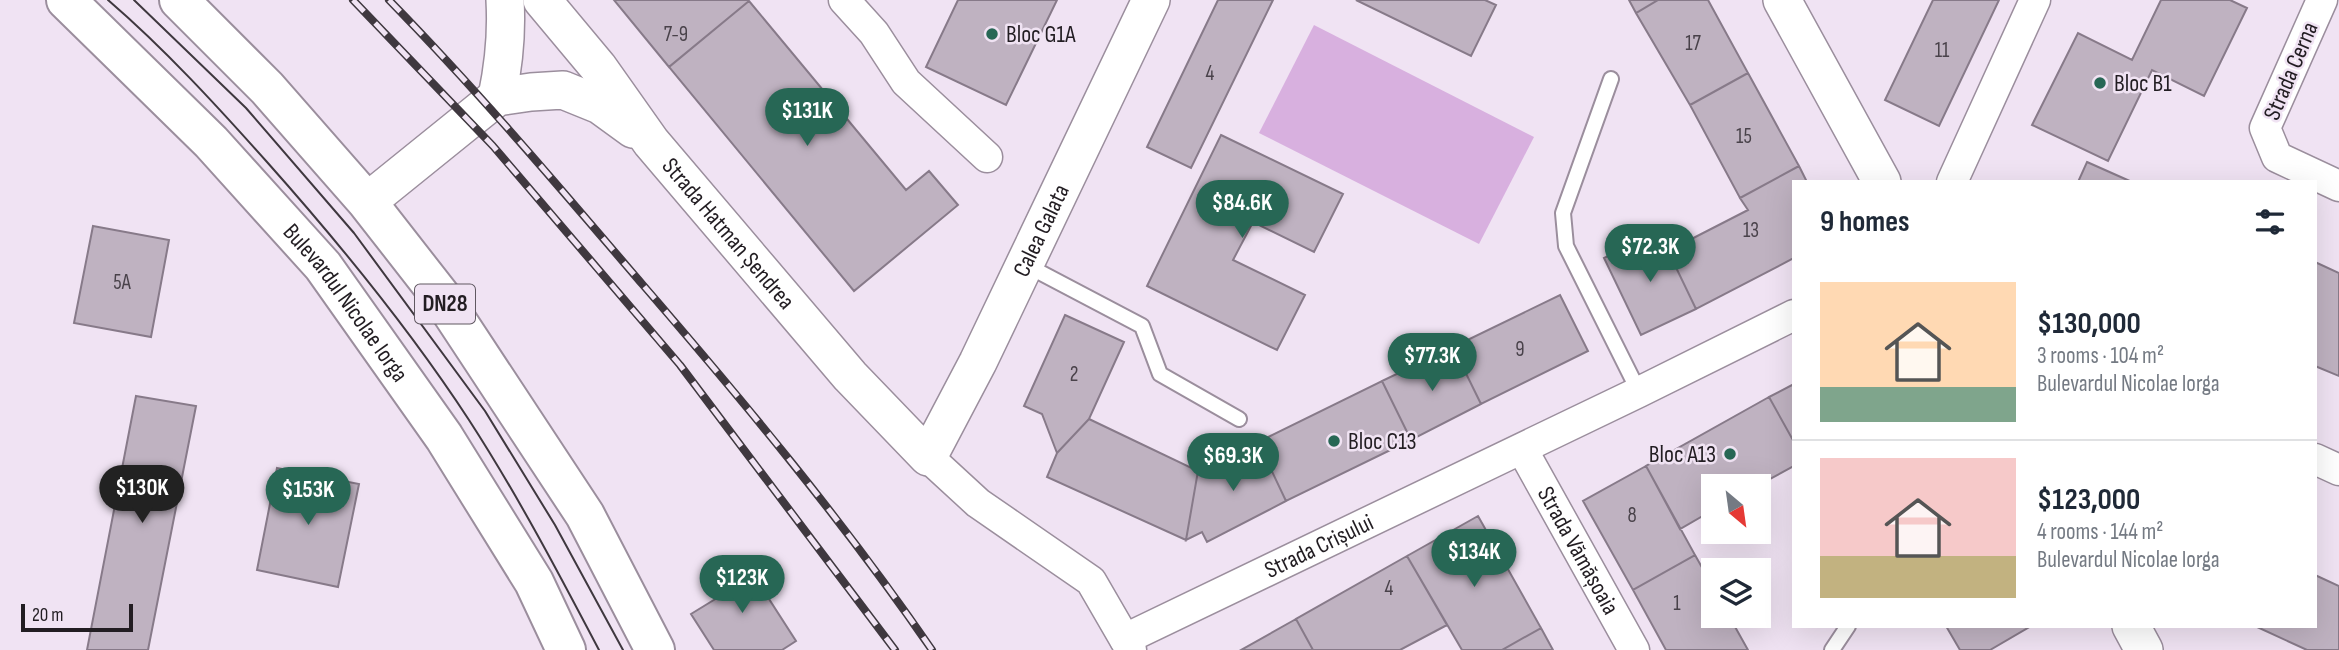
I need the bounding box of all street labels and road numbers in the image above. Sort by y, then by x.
street label: Strada Cerna [2257,18,2325,124]
street label: Strada Hatman Șendrea [656,152,801,315]
street label: Calea Galata [1006,179,1075,281]
street label: Bulevardul Nicolae Iorga [277,217,415,387]
road number: DN28 [415,284,475,324]
street label: Strada Vămășoaia [1531,481,1626,619]
street label: Strada Crișului [1260,507,1378,584]

